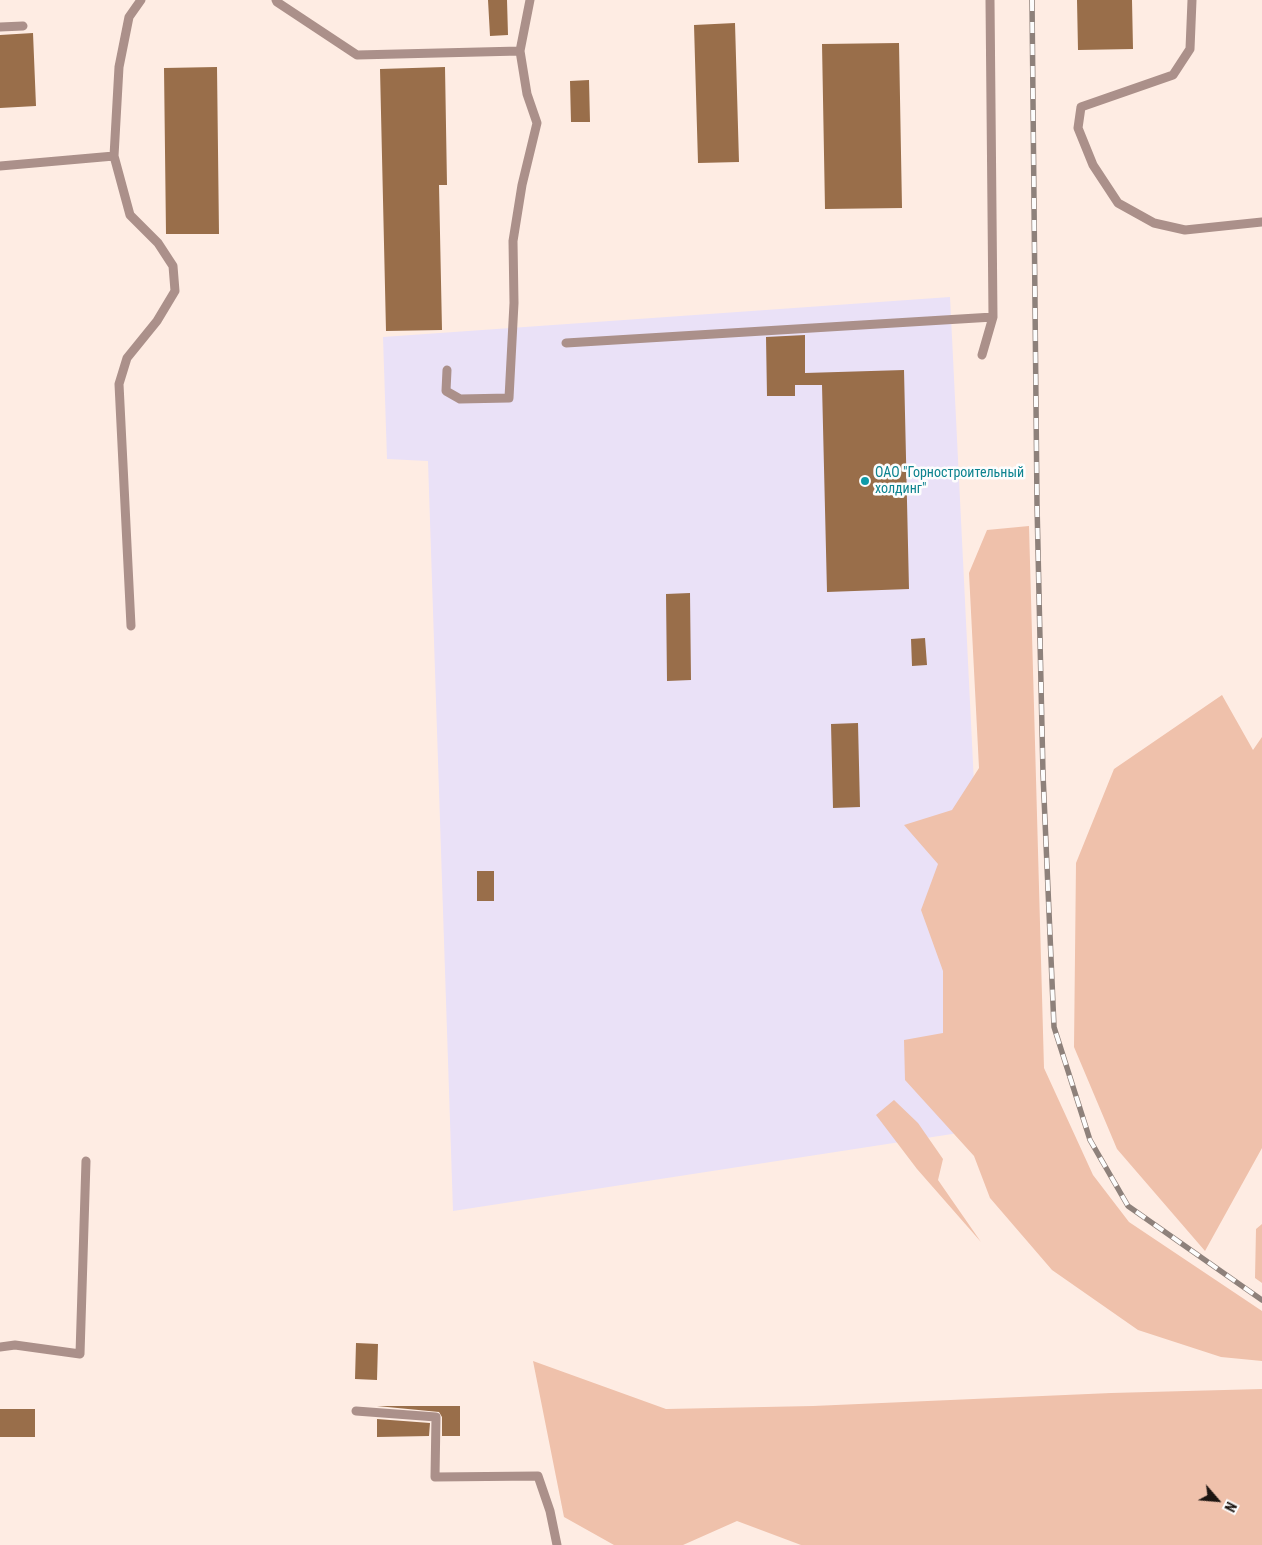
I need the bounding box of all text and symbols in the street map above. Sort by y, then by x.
place label: ОАО "Горностроительный холдинг" [875,465,1024,498]
marker: ОАО "Горностроительный холдинг" [859,475,871,487]
north arrow [1192,1475,1242,1525]
text: N [1221,1499,1239,1514]

